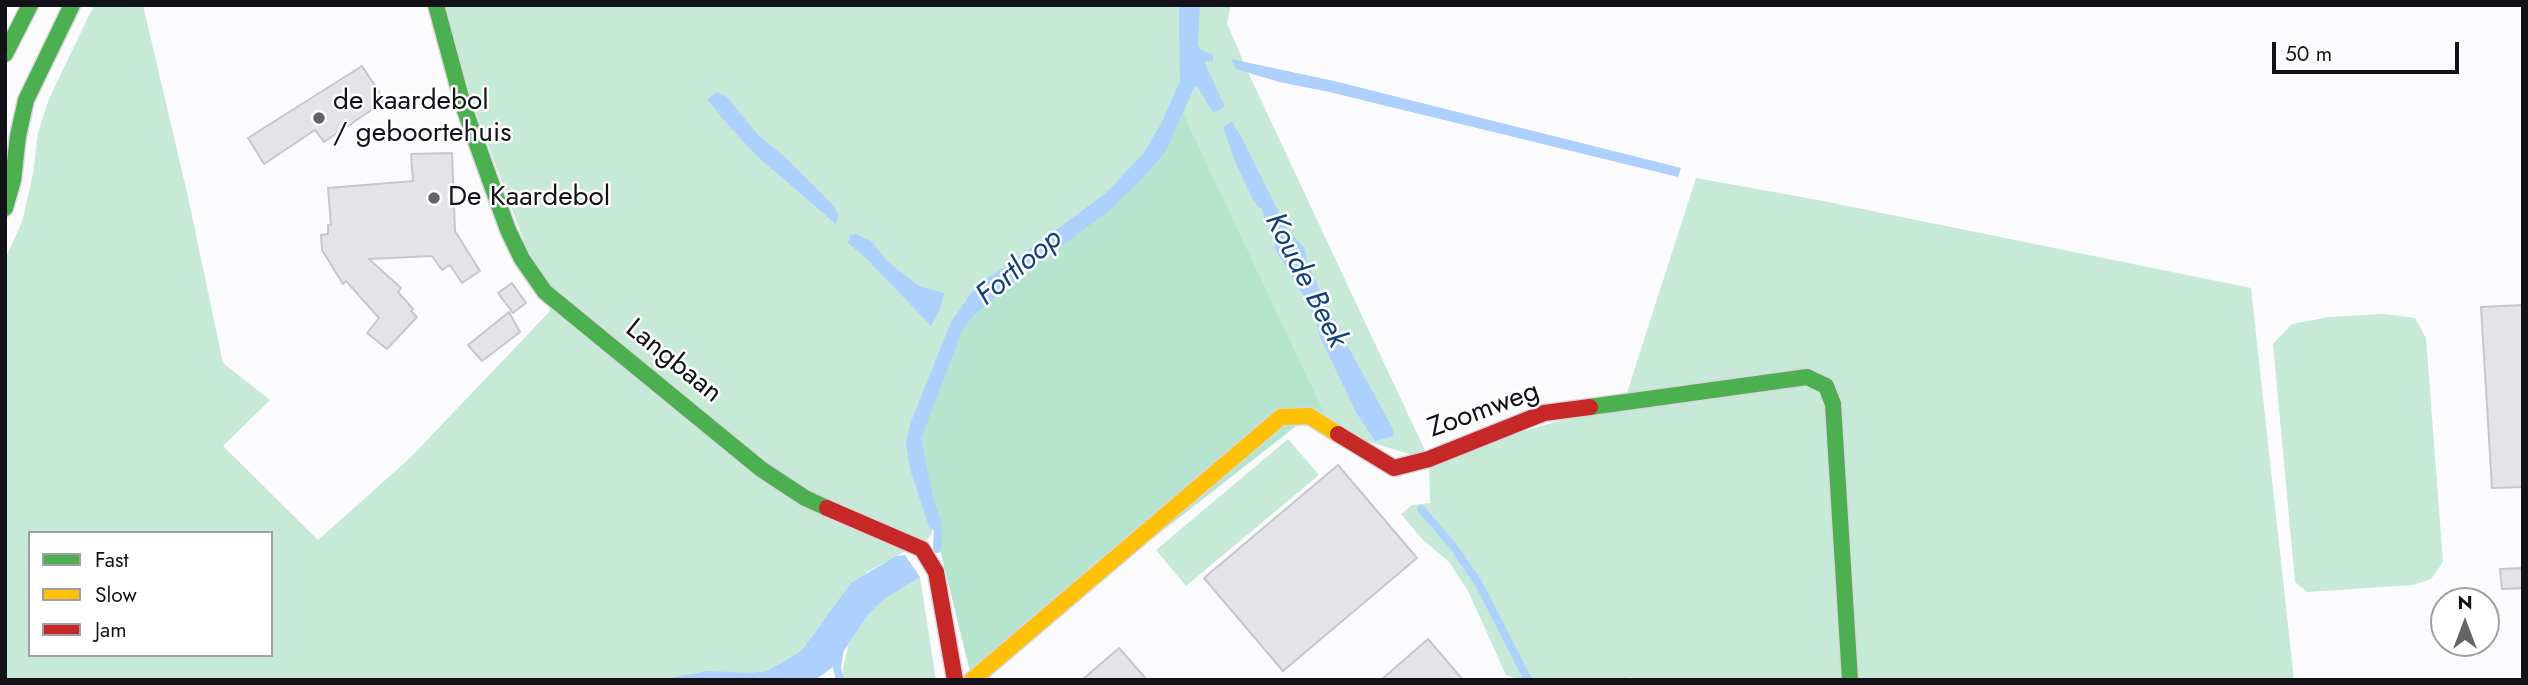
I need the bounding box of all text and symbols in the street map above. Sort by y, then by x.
scale bar [2276,28,2463,72]
text: 50 m [2285,39,2332,69]
place label: de kaardebol / geboortehuis [333,85,511,151]
marker: de kaardebol / geboortehuis [311,110,327,126]
place label: De Kaardebol [448,181,610,215]
marker: De Kaardebol [426,190,442,206]
water label: Koude Beek [1256,208,1354,354]
water label: Fortloop [970,222,1070,314]
street label: Langbaan [618,313,728,411]
street label: Zoomweg [1424,375,1544,447]
legend [28,531,273,657]
text: Fast [95,545,128,575]
text: Slow [95,580,137,610]
north arrow [2430,587,2500,657]
text: N [2457,589,2473,616]
text: Jam [95,615,127,645]

